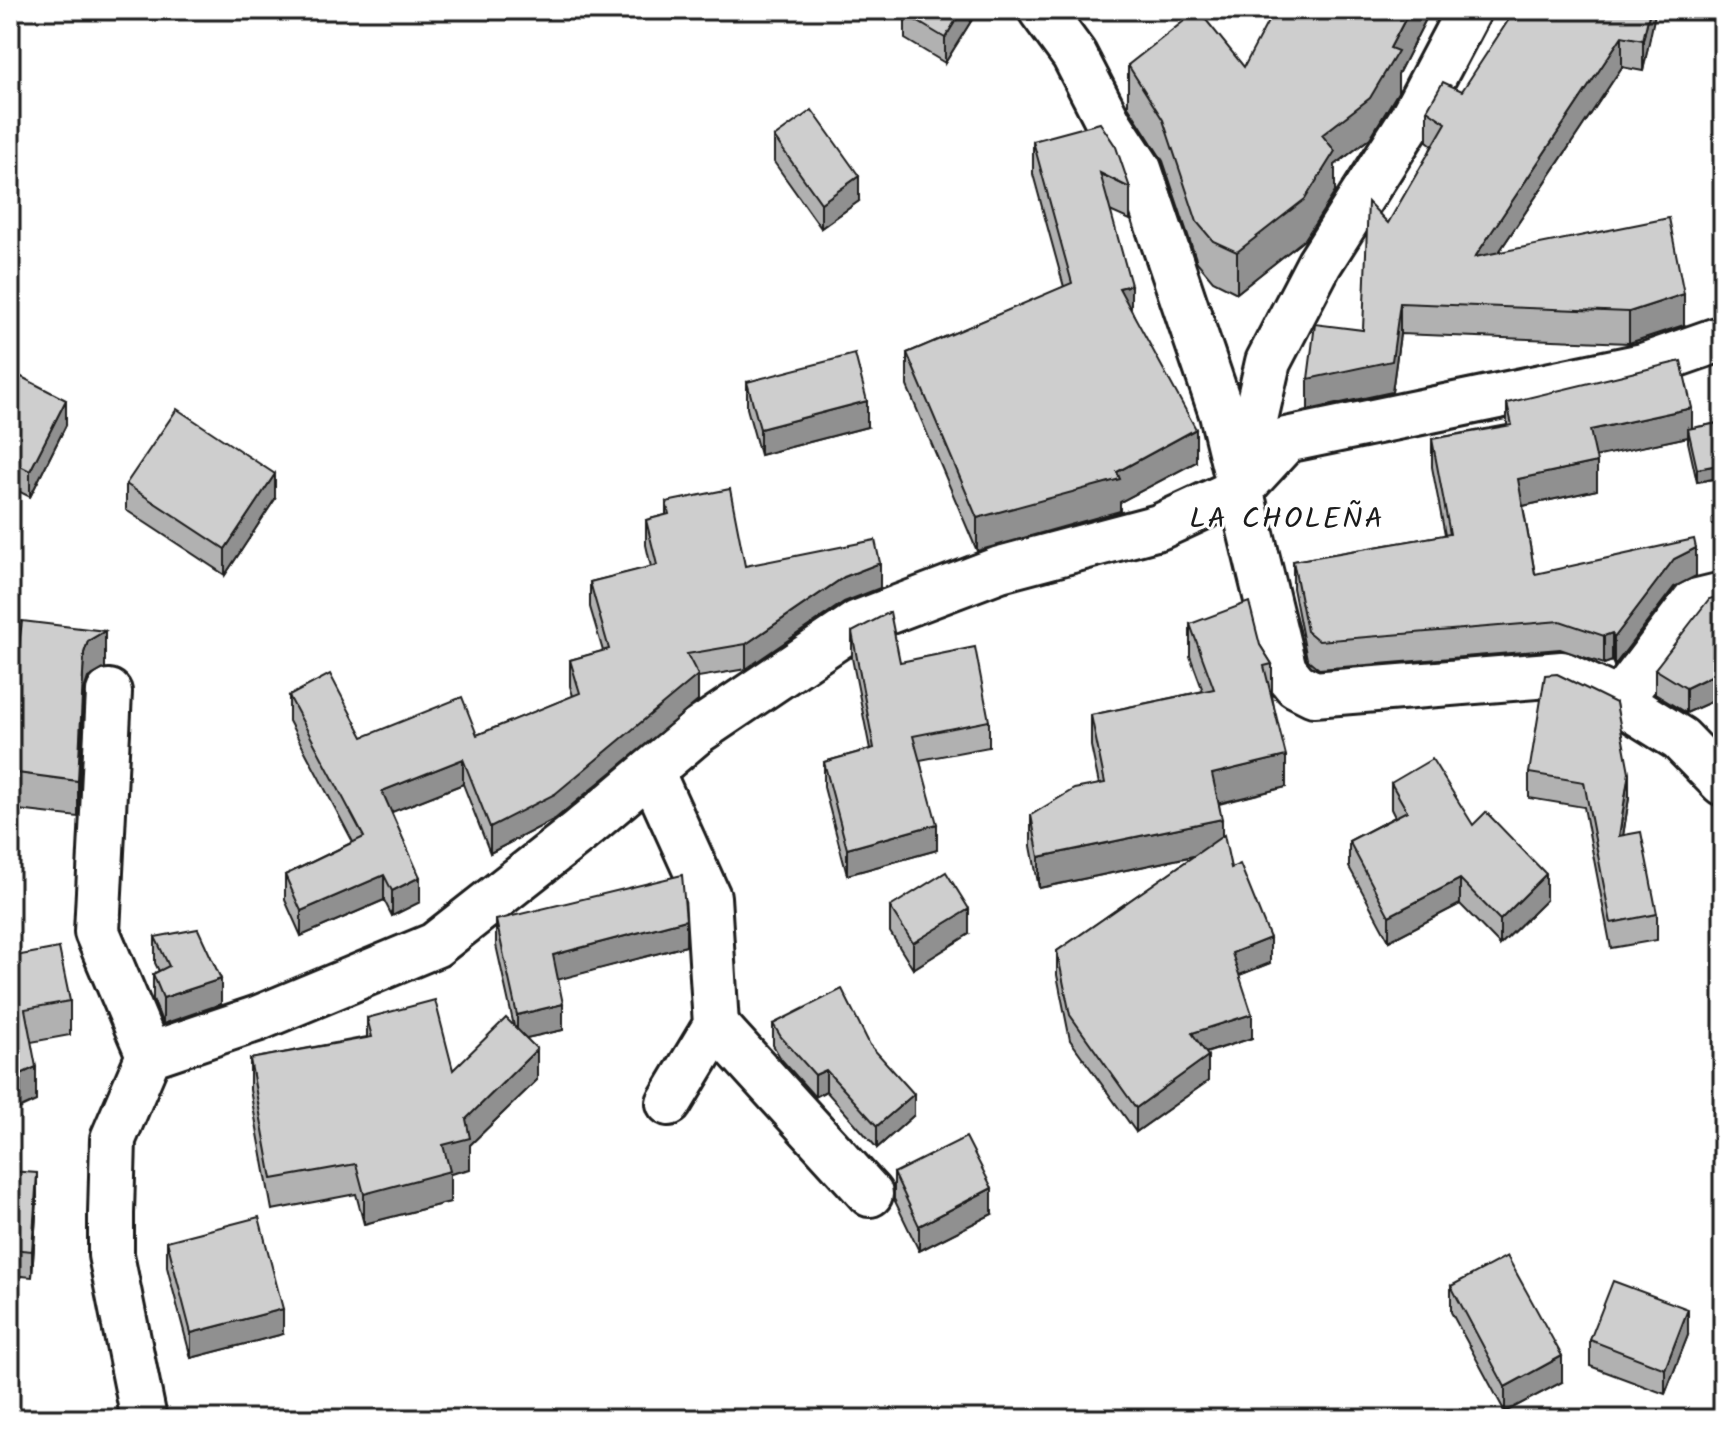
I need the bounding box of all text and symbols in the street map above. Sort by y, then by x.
district label: LA CHOLEÑA [1189,496,1385,544]

